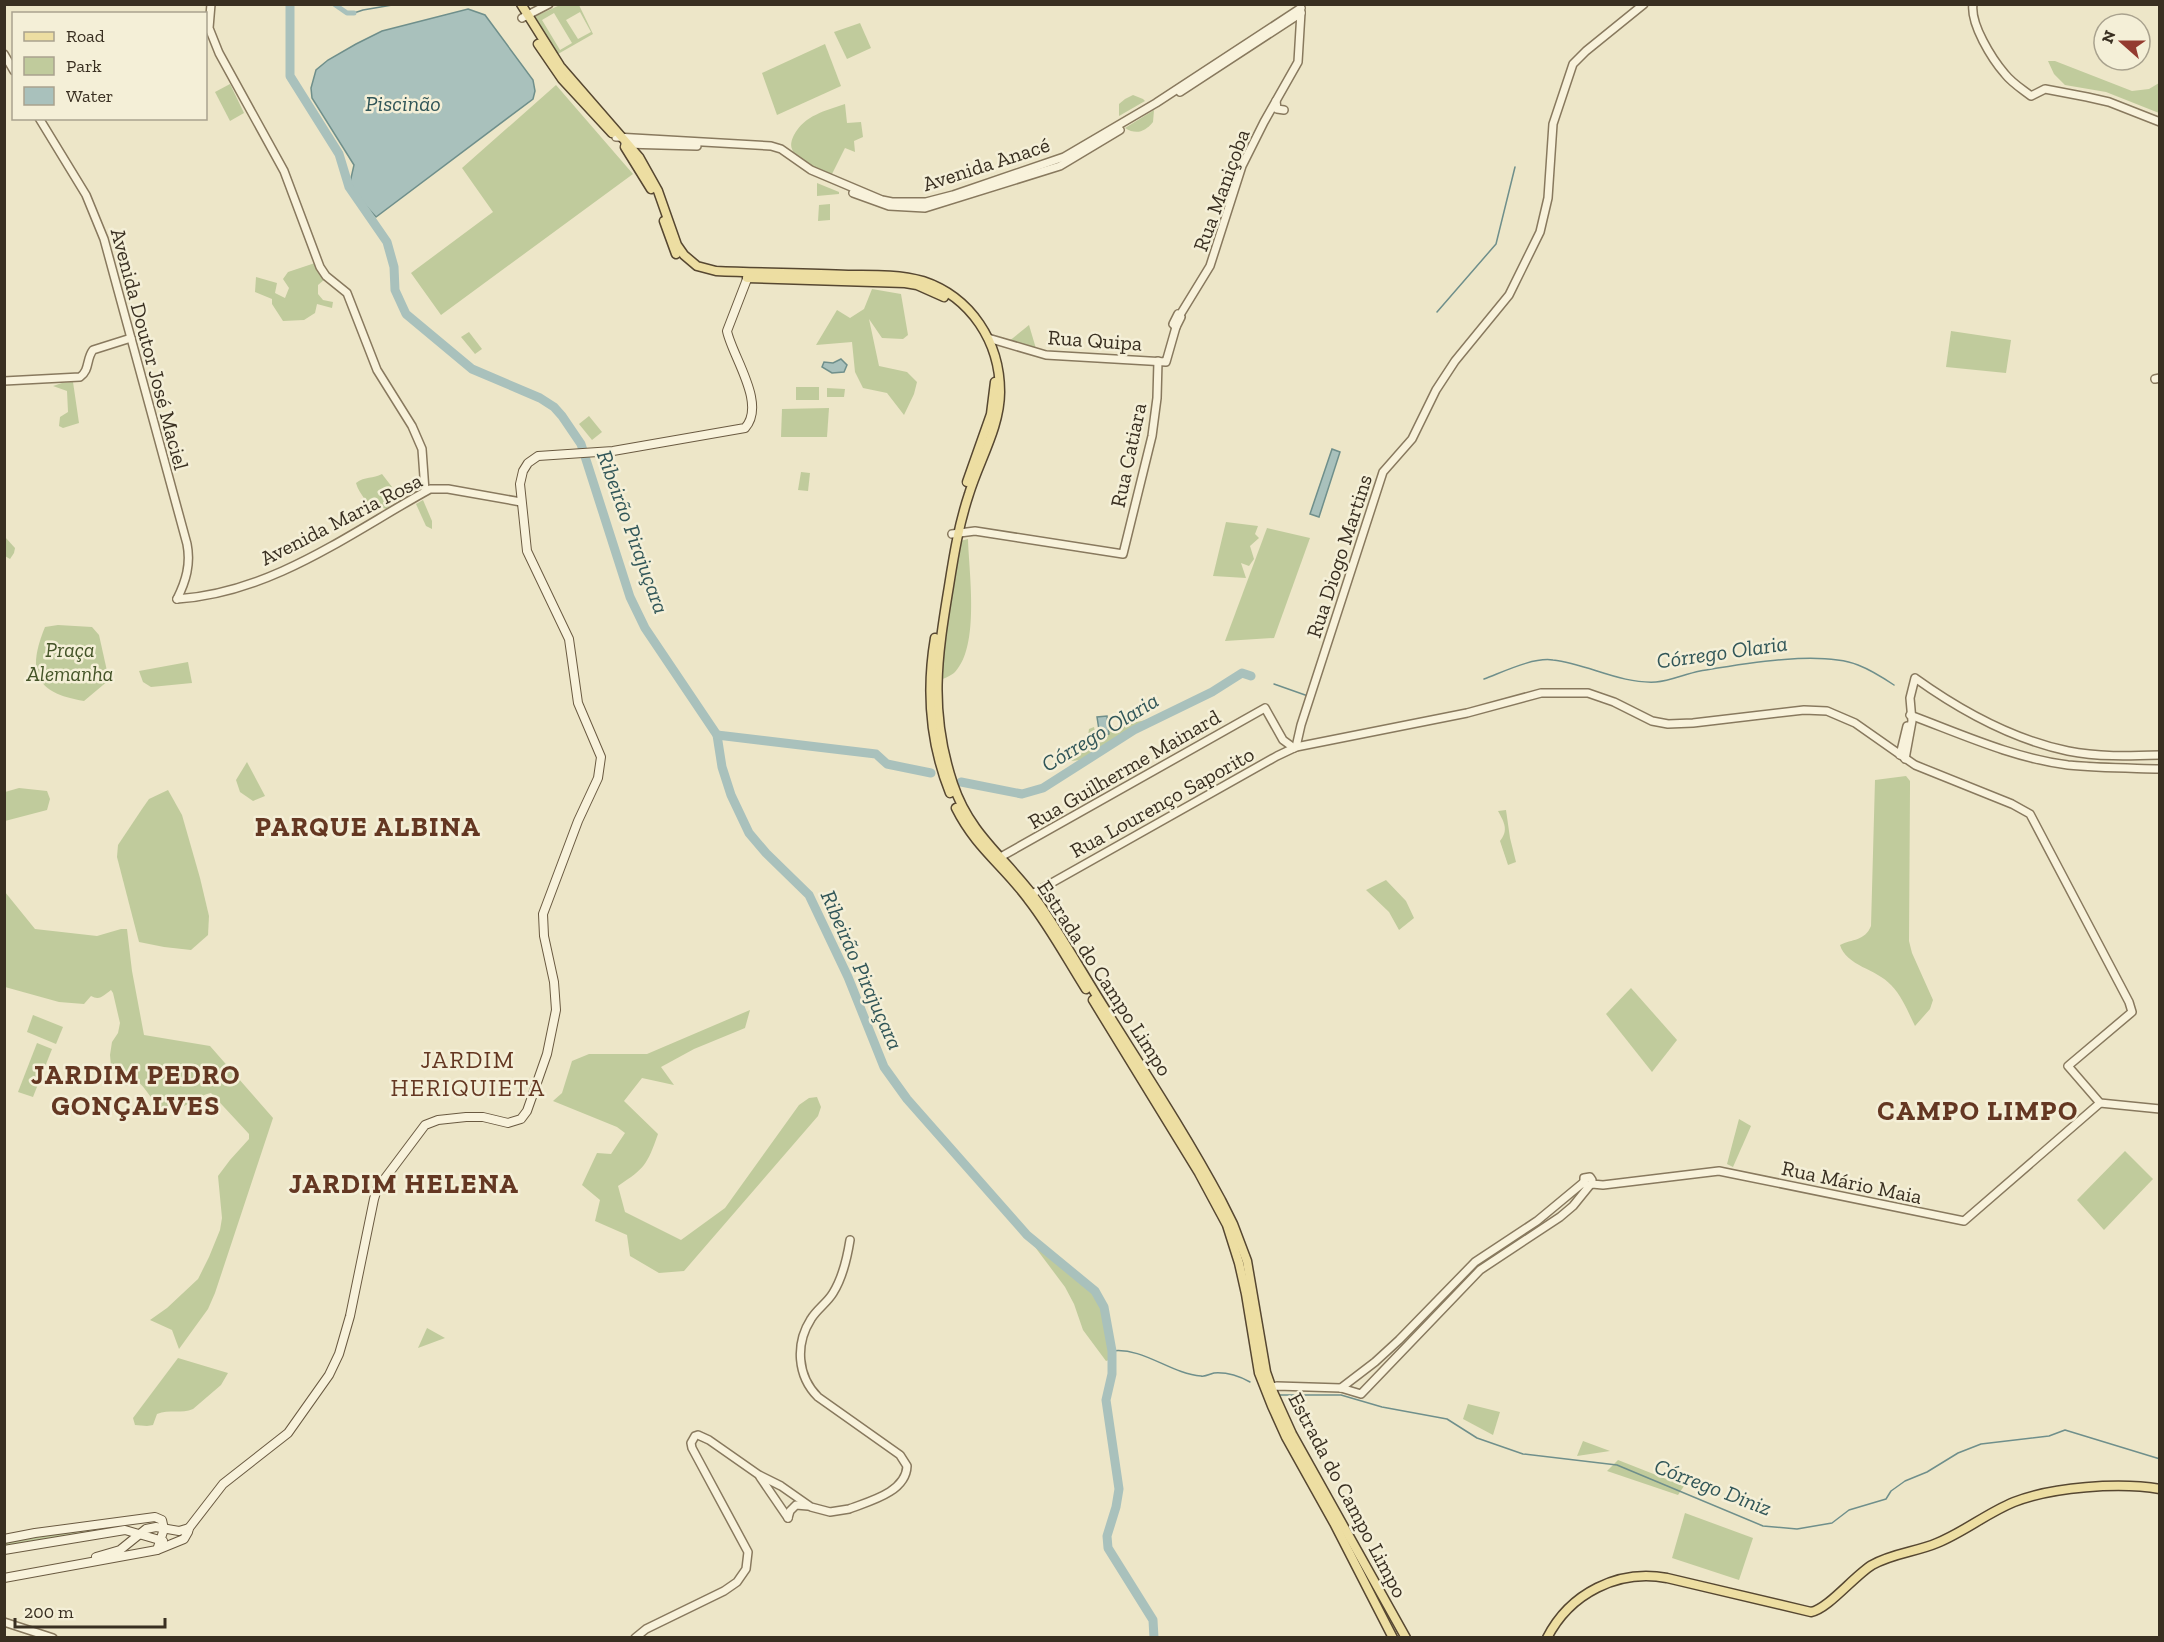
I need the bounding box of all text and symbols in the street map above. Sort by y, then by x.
legend [12,12,207,120]
north arrow [2092,12,2152,72]
text: Road [66,25,105,47]
text: N [2097,28,2120,46]
text: Park [66,55,102,77]
text: Water [66,85,113,107]
water label: Piscinão [365,90,441,117]
street label: Rua Maniçoba [1187,126,1255,254]
street label: Avenida Anacé [919,132,1053,196]
street label: Avenida Doutor José Maciel [106,225,194,473]
street label: Rua Quipa [1047,324,1143,356]
street label: Rua Catiara [1105,400,1151,510]
water label: Ribeirão Pirajuçara [591,447,675,617]
street label: Avenida Maria Rosa [256,467,426,571]
street label: Rua Diogo Martins [1301,471,1377,641]
water label: Córrego Olaria [1655,629,1789,675]
park label: Praça Alemanha [26,637,113,686]
water label: Córrego Olaria [1037,686,1163,778]
street label: Rua Guilherme Mainard [1024,704,1225,834]
street label: Rua Lourenço Saporito [1066,741,1258,863]
district label: PARQUE ALBINA [255,811,481,843]
street label: Estrada do Campo Limpo [1032,875,1178,1081]
water label: Ribeirão Pirajuçara [815,886,909,1054]
district label: JARDIM HERIQUIETA [390,1045,546,1102]
district label: JARDIM PEDRO GONÇALVES [31,1059,241,1122]
district label: CAMPO LIMPO [1877,1095,2079,1127]
street label: Rua Mário Maia [1780,1155,1924,1209]
district label: JARDIM HELENA [289,1168,519,1200]
street label: Estrada do Campo Limpo [1283,1388,1413,1602]
water label: Córrego Diniz [1651,1452,1776,1522]
scale bar [15,1591,165,1629]
text: 200 m [24,1601,74,1623]

